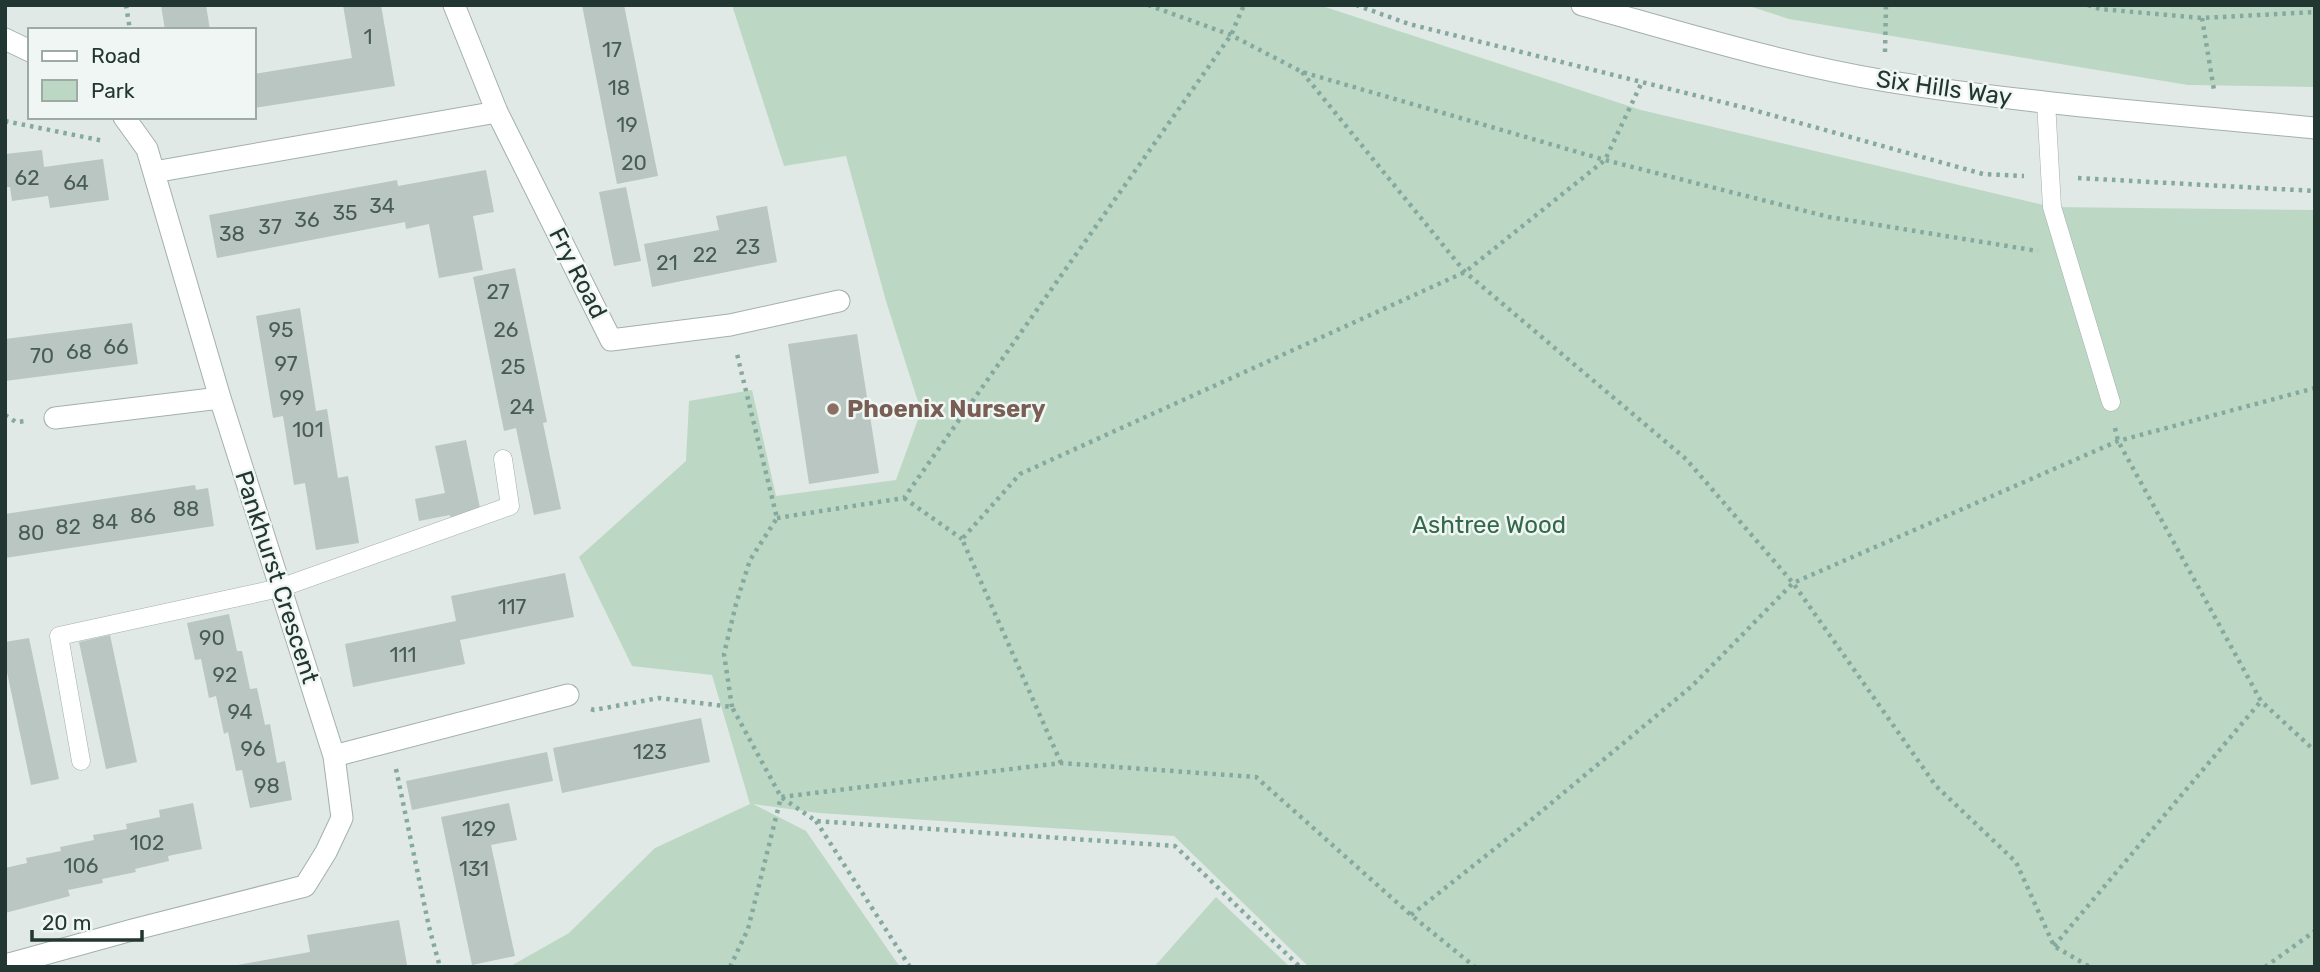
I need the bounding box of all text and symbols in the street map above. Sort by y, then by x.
house number: 1 [364,24,373,49]
legend [28,28,256,119]
house number: 17 [602,37,622,62]
text: Road [91,43,141,68]
street label: Six Hills Way [1874,65,2014,111]
house number: 18 [608,75,630,100]
text: Park [91,78,135,103]
house number: 19 [616,112,638,137]
house number: 20 [621,150,647,175]
house number: 62 [15,165,40,190]
house number: 64 [63,170,89,195]
house number: 34 [369,193,395,218]
house number: 35 [332,200,358,225]
house number: 36 [294,207,320,232]
house number: 37 [258,214,282,239]
house number: 38 [219,221,245,246]
street label: Fry Road [543,223,613,323]
house number: 23 [736,234,760,259]
house number: 22 [693,242,717,267]
house number: 21 [656,250,678,275]
house number: 27 [486,279,510,304]
house number: 95 [269,317,293,342]
house number: 26 [494,317,519,342]
house number: 66 [103,334,129,359]
house number: 68 [66,339,92,364]
house number: 70 [30,343,54,368]
house number: 97 [274,351,298,376]
house number: 25 [501,354,525,379]
house number: 99 [280,385,304,410]
house number: 24 [509,394,535,419]
place label: Phoenix Nursery [847,395,1046,423]
marker: Phoenix Nursery [825,401,841,417]
house number: 101 [292,417,324,442]
street label: Pankhurst Crescent [229,467,325,687]
house number: 88 [173,496,199,521]
house number: 86 [130,503,156,528]
house number: 84 [92,509,118,534]
park label: Ashtree Wood [1412,511,1566,539]
house number: 82 [55,514,81,539]
house number: 80 [18,520,44,545]
house number: 117 [498,594,527,619]
house number: 90 [199,625,225,650]
house number: 111 [390,642,416,667]
house number: 92 [213,662,237,687]
house number: 94 [227,699,253,724]
house number: 96 [241,736,265,761]
house number: 123 [633,739,667,764]
house number: 98 [254,773,280,798]
house number: 129 [462,816,496,841]
house number: 102 [130,830,164,855]
house number: 106 [64,853,99,878]
house number: 131 [459,856,489,881]
scale bar [32,898,142,942]
text: 20 m [42,910,91,935]

